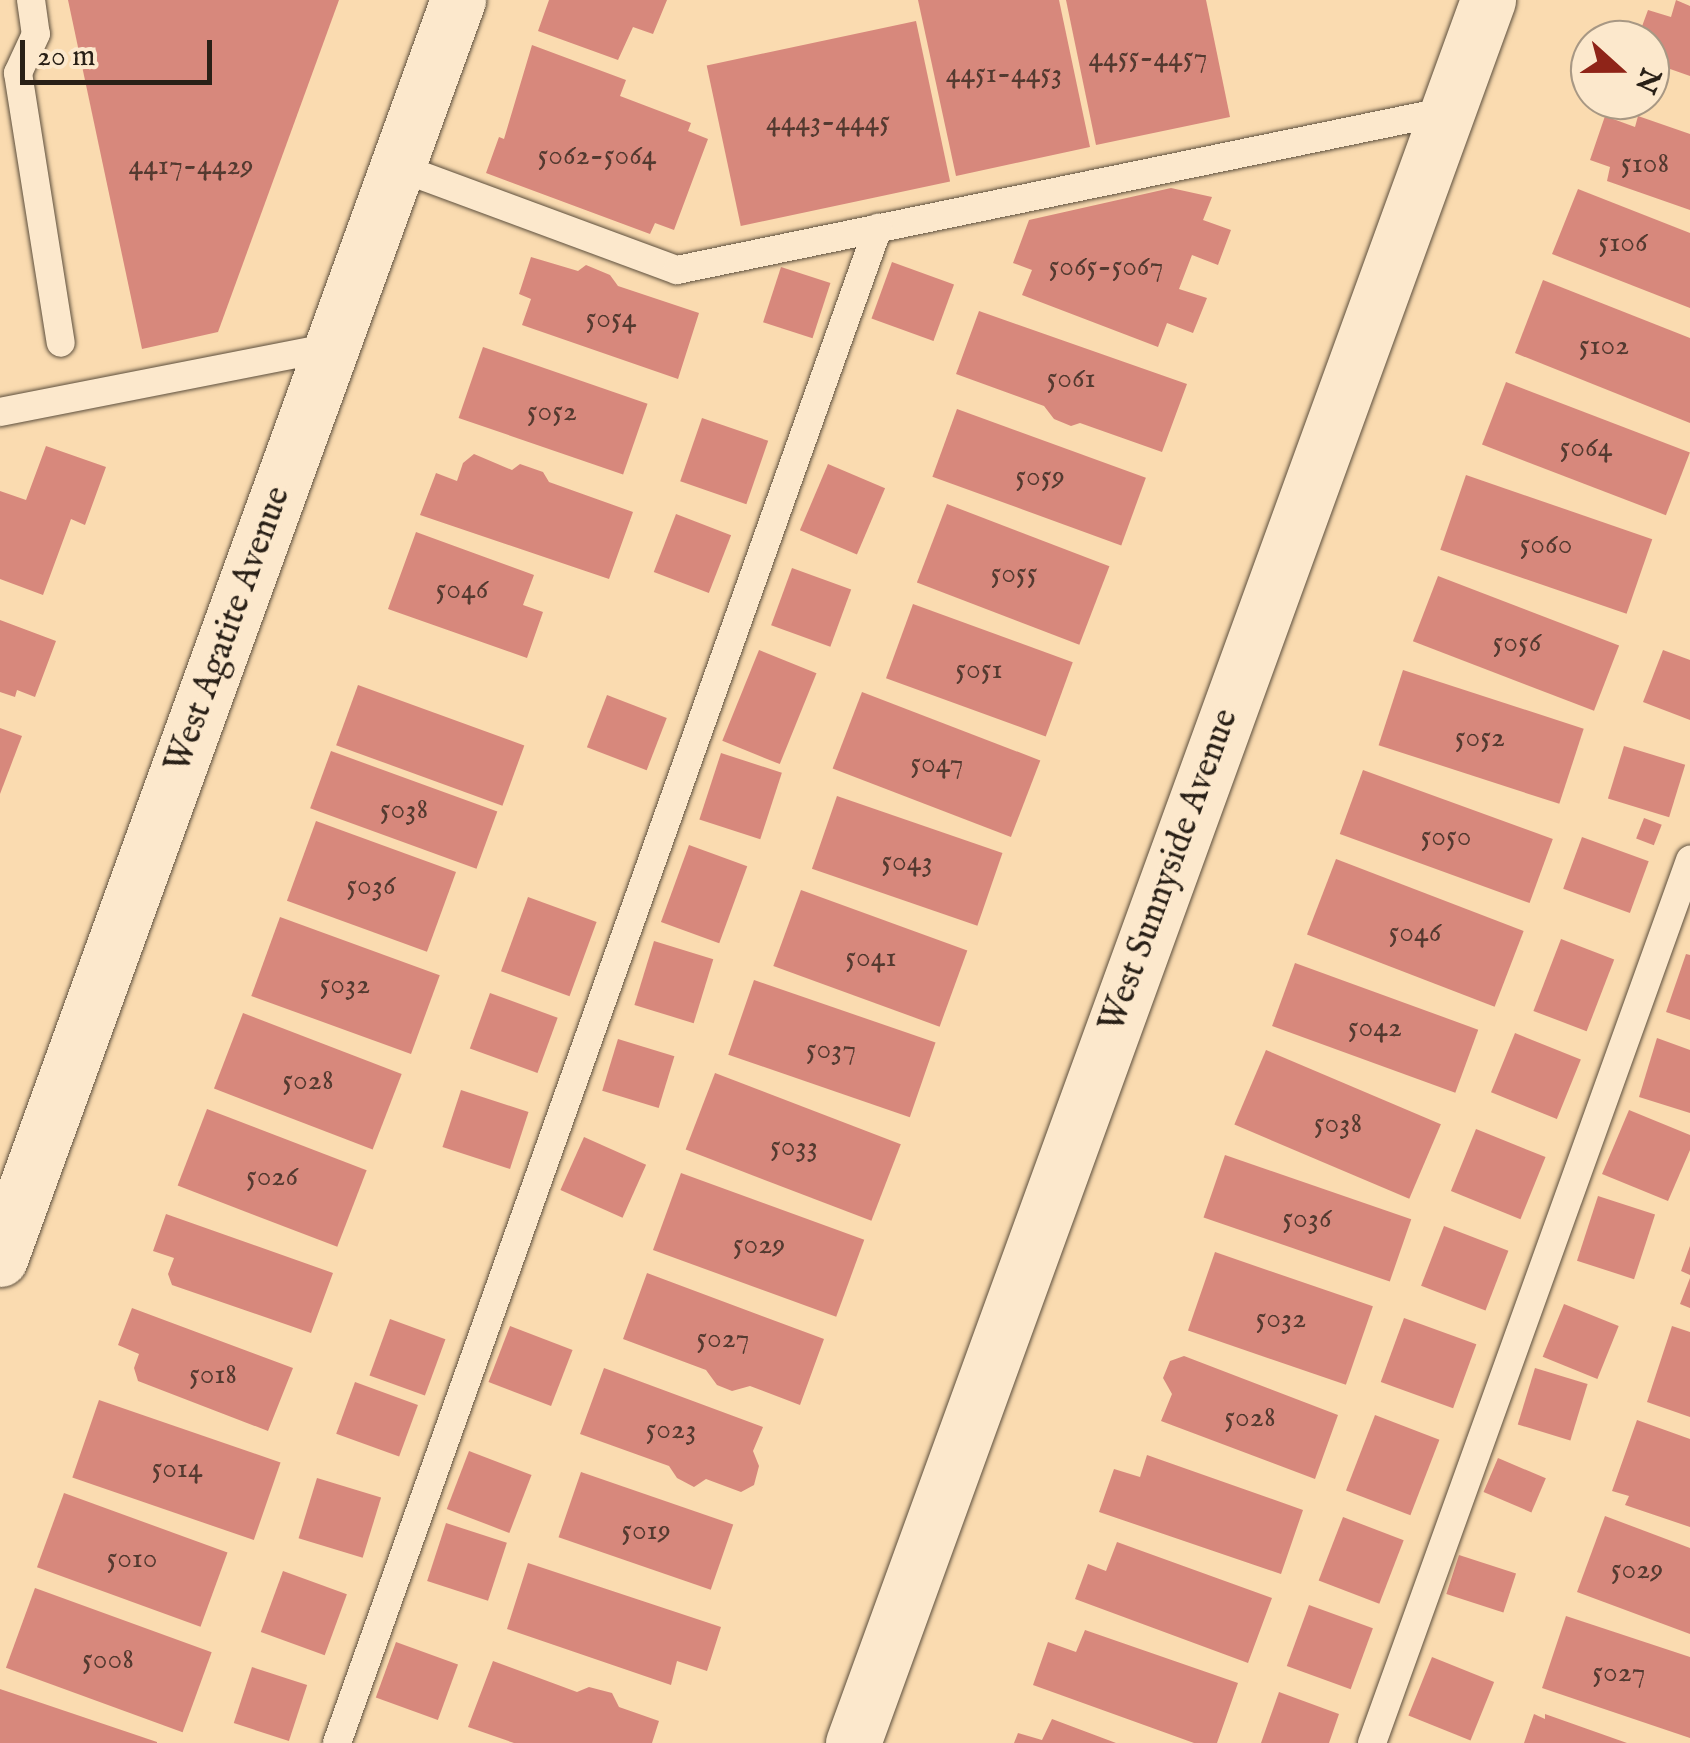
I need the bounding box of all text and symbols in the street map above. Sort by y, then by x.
scale bar [25,20,218,82]
north arrow [1570,20,1670,120]
text: 20 m [37,38,96,76]
house number: 4455-4457 [1088,40,1208,76]
house number: 4451-4453 [946,56,1062,92]
text: N [1626,63,1667,98]
house number: 4443-4445 [766,104,890,140]
house number: 5062-5064 [537,138,657,174]
house number: 5108 [1621,146,1669,182]
house number: 4417-4429 [128,148,254,184]
house number: 5106 [1598,225,1648,261]
house number: 5065-5067 [1048,249,1164,285]
house number: 5054 [586,301,636,337]
house number: 5102 [1579,328,1629,364]
house number: 5061 [1046,361,1096,397]
house number: 5052 [527,394,577,430]
house number: 5064 [1560,430,1612,466]
house number: 5059 [1015,459,1065,495]
street label: West Agatite Avenue [158,481,300,779]
house number: 5060 [1520,527,1572,563]
house number: 5055 [990,556,1038,592]
house number: 5046 [436,572,488,608]
house number: 5056 [1493,625,1541,661]
house number: 5051 [955,652,1003,688]
street label: West Sunnyside Avenue [1092,704,1248,1038]
house number: 5052 [1455,720,1505,756]
house number: 5047 [910,746,964,782]
house number: 5038 [380,792,428,828]
house number: 5050 [1421,819,1471,855]
house number: 5043 [881,844,933,880]
house number: 5036 [346,868,396,904]
house number: 5046 [1389,915,1441,951]
house number: 5041 [845,940,897,976]
house number: 5032 [320,967,370,1003]
house number: 5042 [1348,1010,1402,1046]
house number: 5037 [806,1032,856,1068]
house number: 5028 [282,1063,334,1099]
house number: 5038 [1314,1106,1362,1142]
house number: 5033 [770,1129,818,1165]
house number: 5026 [246,1159,298,1195]
house number: 5036 [1282,1201,1332,1237]
house number: 5029 [733,1227,785,1263]
house number: 5032 [1256,1301,1306,1337]
house number: 5027 [696,1321,750,1357]
house number: 5018 [189,1357,237,1393]
house number: 5028 [1224,1400,1276,1436]
house number: 5023 [646,1412,696,1448]
house number: 5014 [151,1451,203,1487]
house number: 5019 [621,1513,671,1549]
house number: 5010 [106,1541,158,1577]
house number: 5029 [1611,1552,1663,1588]
house number: 5008 [82,1642,134,1678]
house number: 5027 [1592,1655,1646,1691]

